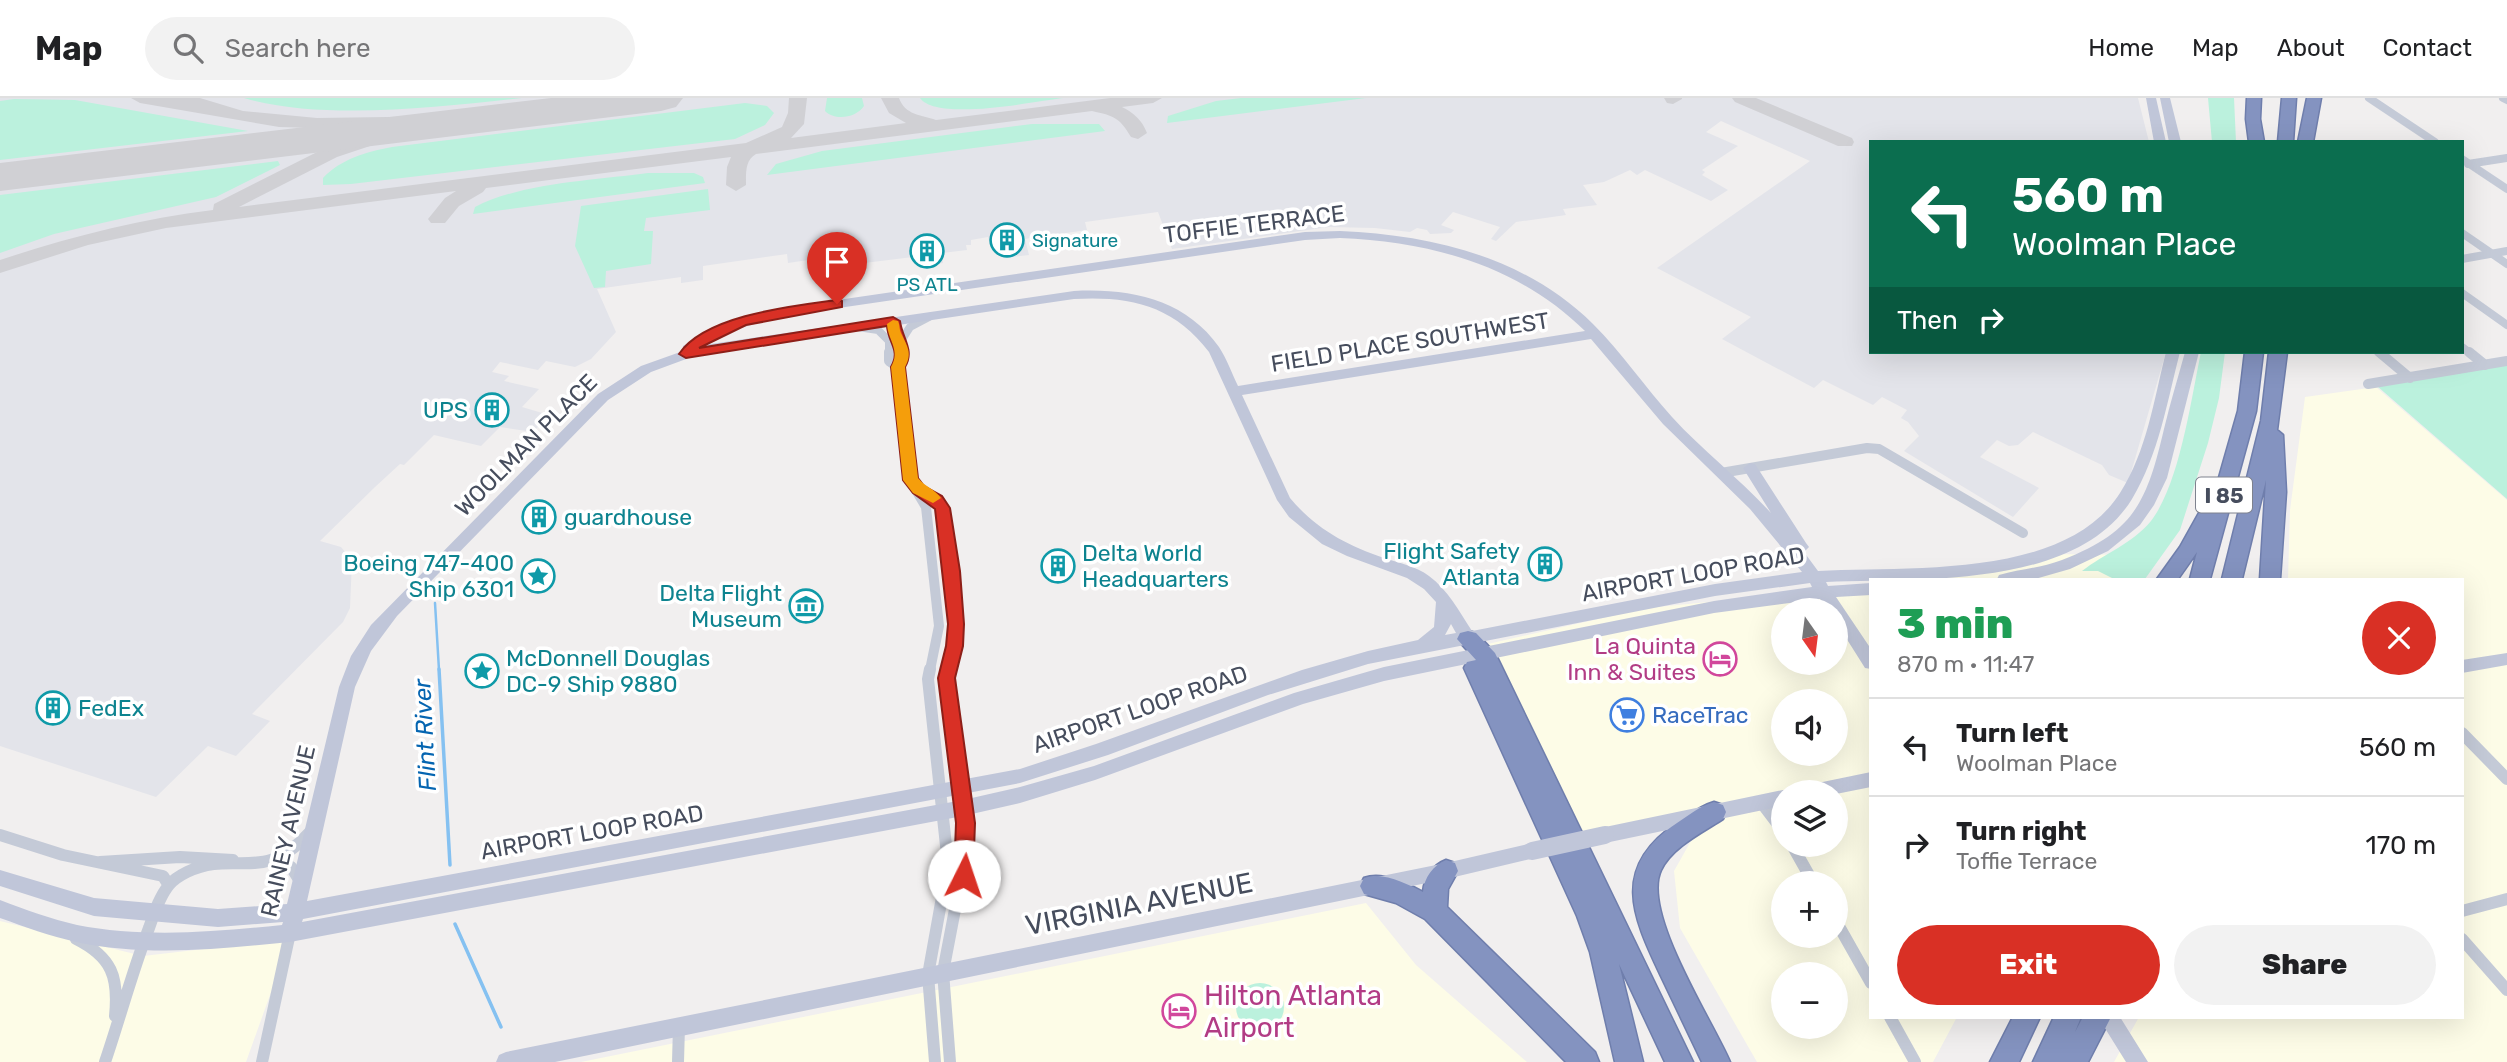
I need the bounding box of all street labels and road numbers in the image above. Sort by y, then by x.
street label: TOFFIE TERRACE [1162,199,1346,249]
street label: FIELD PLACE SOUTHWEST [1269,306,1551,378]
street label: WOOLMAN PLACE [449,368,603,522]
road number: I 85 [2196,478,2252,512]
street label: AIRPORT LOOP ROAD [1579,541,1807,607]
street label: AIRPORT LOOP ROAD [1029,659,1251,759]
street label: RAINEY AVENUE [255,742,321,920]
street label: AIRPORT LOOP ROAD [478,799,706,865]
street label: VIRGINIA AVENUE [1022,866,1256,942]

